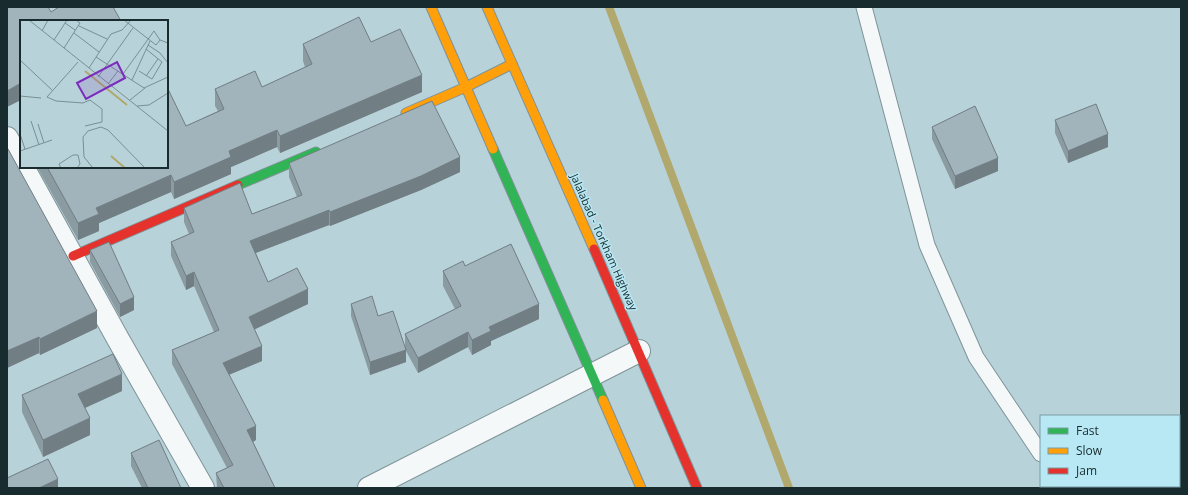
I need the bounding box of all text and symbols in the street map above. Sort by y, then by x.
inset map [20,20,168,168]
street label: Jalalabad - Torkham Highway [567,170,642,313]
legend [1040,415,1180,487]
text: Fast [1076,422,1099,439]
text: Slow [1076,442,1103,459]
text: Jam [1075,462,1097,479]

